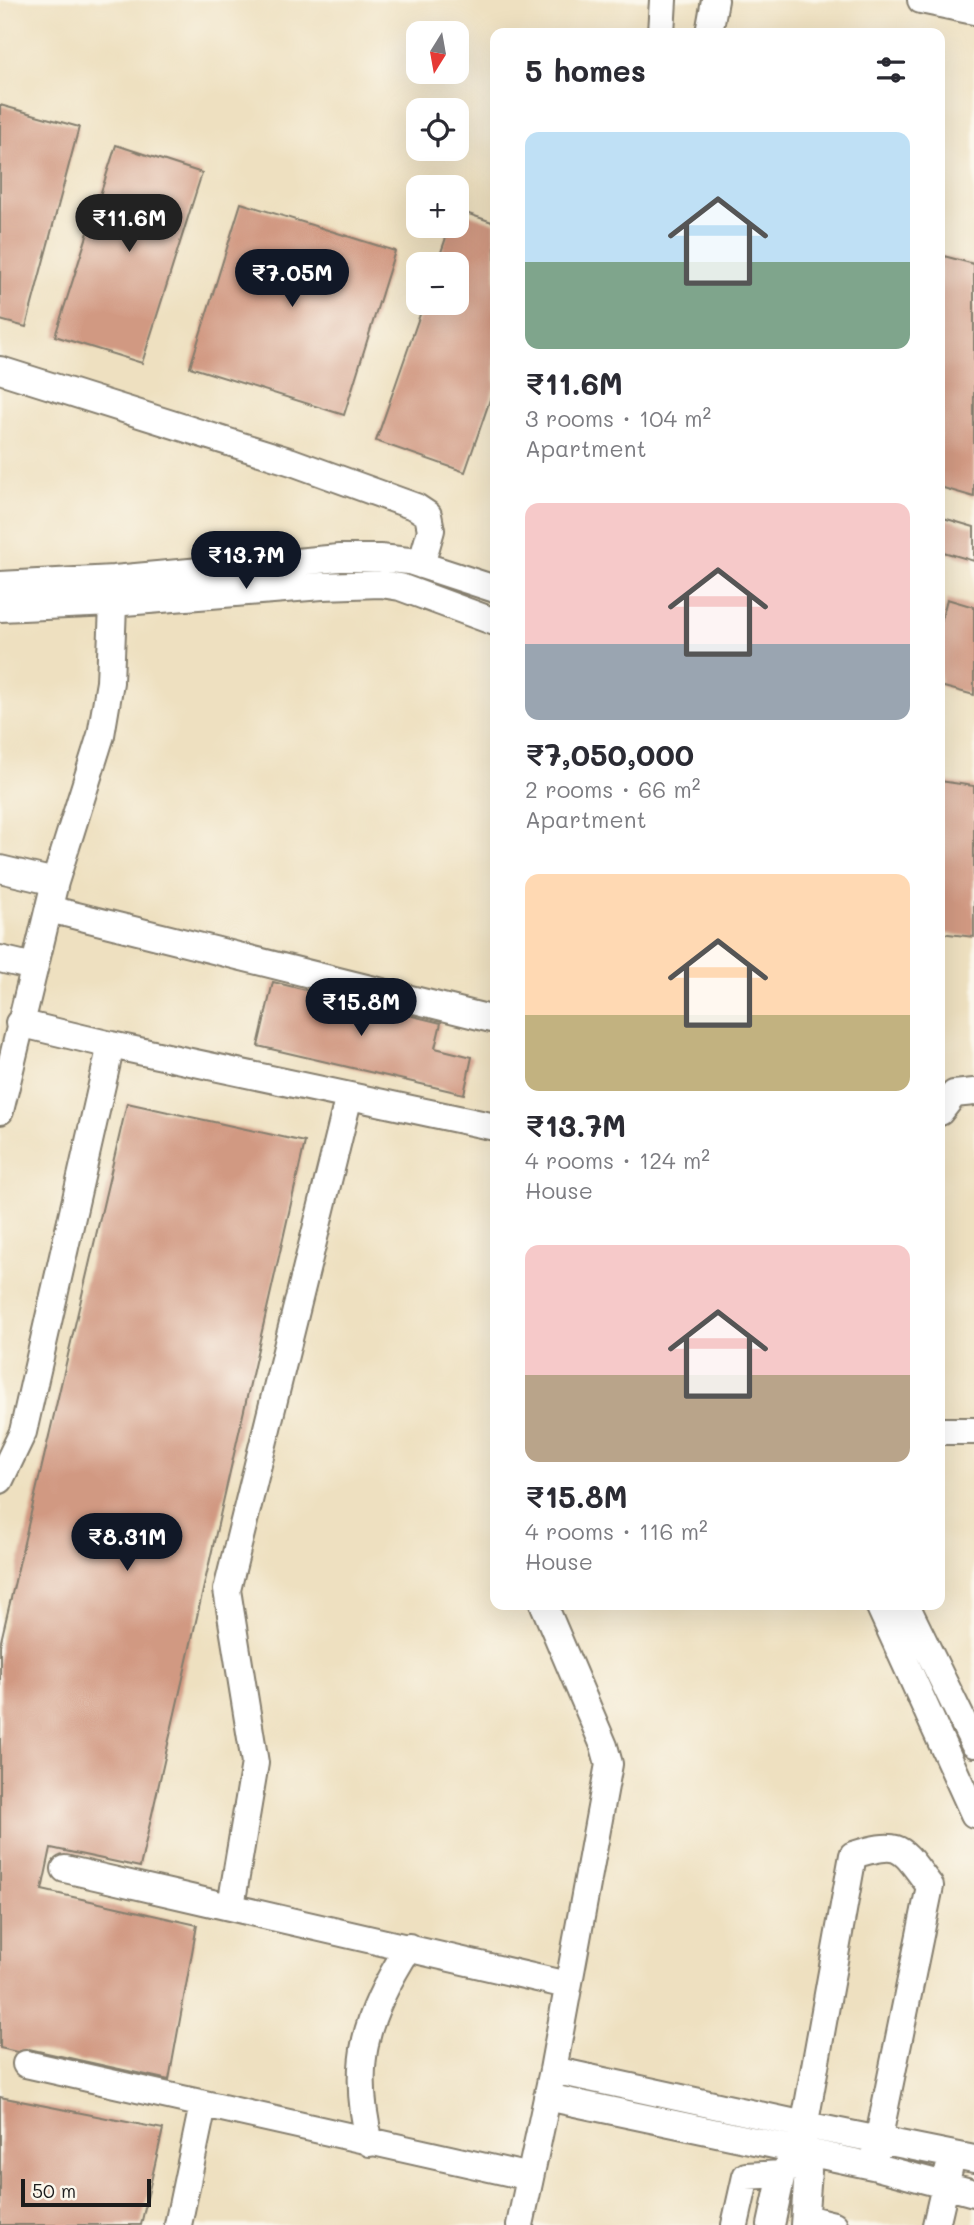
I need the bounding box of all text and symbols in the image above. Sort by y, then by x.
north arrow [406,21,469,84]
map controls [406,21,469,315]
text: 5 homes [525,50,646,90]
icon: filters [872,51,910,89]
button: locate [406,98,469,161]
button: + [406,175,469,238]
icon: home [655,178,781,304]
pin: ₹11.6M [72,194,186,254]
text: ₹11.6M [91,202,167,232]
pin: ₹7.05M [235,250,349,309]
button: − [406,252,469,315]
text: ₹7.05M [251,257,333,287]
text: ₹11.6M [525,363,623,403]
text: 3 rooms · 104 m² [525,403,711,433]
text: Apartment [525,433,647,463]
pin: ₹13.7M [189,532,303,591]
text: ₹13.7M [207,539,285,569]
icon: home [655,549,781,675]
text: ₹7,050,000 [525,734,694,774]
text: 2 rooms · 66 m² [525,774,700,804]
text: Apartment [525,804,647,834]
icon: home [655,920,781,1046]
pin: ₹15.8M [304,978,418,1038]
text: ₹15.8M [322,986,400,1016]
text: ₹13.7M [525,1105,626,1145]
text: 4 rooms · 124 m² [525,1145,710,1175]
text: House [525,1175,593,1205]
icon: home [655,1291,781,1417]
text: ₹15.8M [525,1476,628,1516]
pin: ₹8.31M [70,1514,184,1573]
text: 4 rooms · 116 m² [525,1516,708,1546]
text: ₹8.31M [87,1521,167,1551]
text: House [525,1546,593,1576]
scale bar [21,2176,150,2208]
text: 50 m [32,2178,76,2203]

